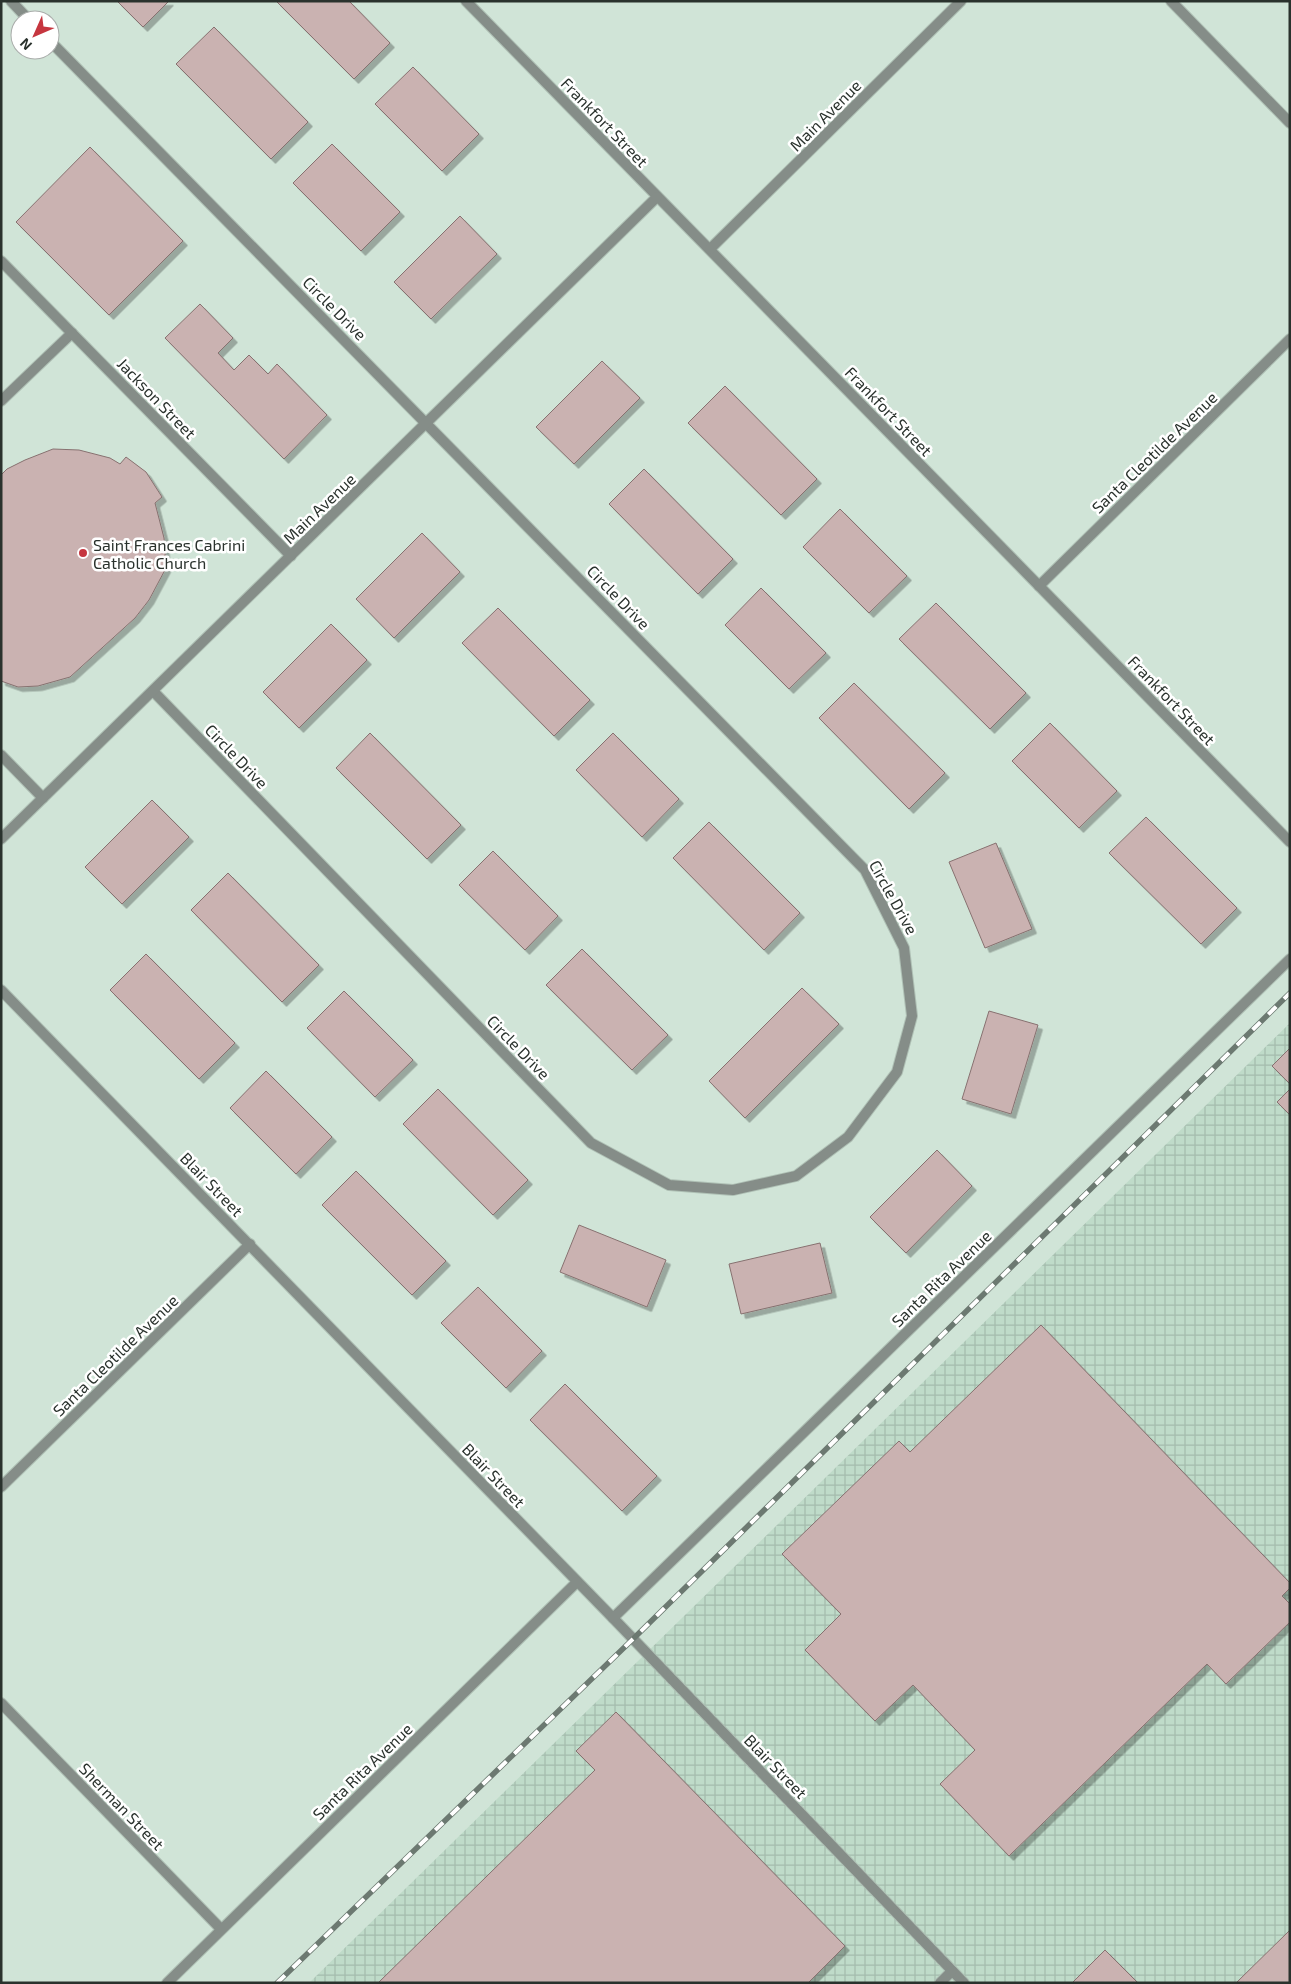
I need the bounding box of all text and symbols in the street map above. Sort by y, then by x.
north arrow [10,10,60,60]
text: N [16,35,35,54]
street label: Frankfort Street [558,73,652,171]
street label: Main Avenue [785,75,865,155]
street label: Circle Drive [299,272,371,344]
street label: Jackson Street [114,354,200,442]
street label: Frankfort Street [842,362,936,460]
street label: Santa Cleotilde Avenue [1088,387,1220,517]
street label: Main Avenue [279,469,359,547]
place label: Saint Frances Cabrini Catholic Church [93,535,245,572]
marker: Saint Frances Cabrini Catholic Church [77,547,89,559]
street label: Circle Drive [584,561,654,633]
street label: Frankfort Street [1125,651,1219,749]
street label: Circle Drive [202,720,272,792]
street label: Circle Drive [866,857,922,937]
street label: Circle Drive [484,1011,554,1083]
street label: Blair Street [177,1148,247,1220]
street label: Santa Rita Avenue [887,1226,995,1330]
street label: Santa Cleotilde Avenue [49,1290,181,1420]
street label: Blair Street [459,1439,529,1511]
street label: Santa Rita Avenue [308,1719,416,1823]
street label: Blair Street [741,1730,811,1802]
street label: Sherman Street [76,1759,168,1853]

